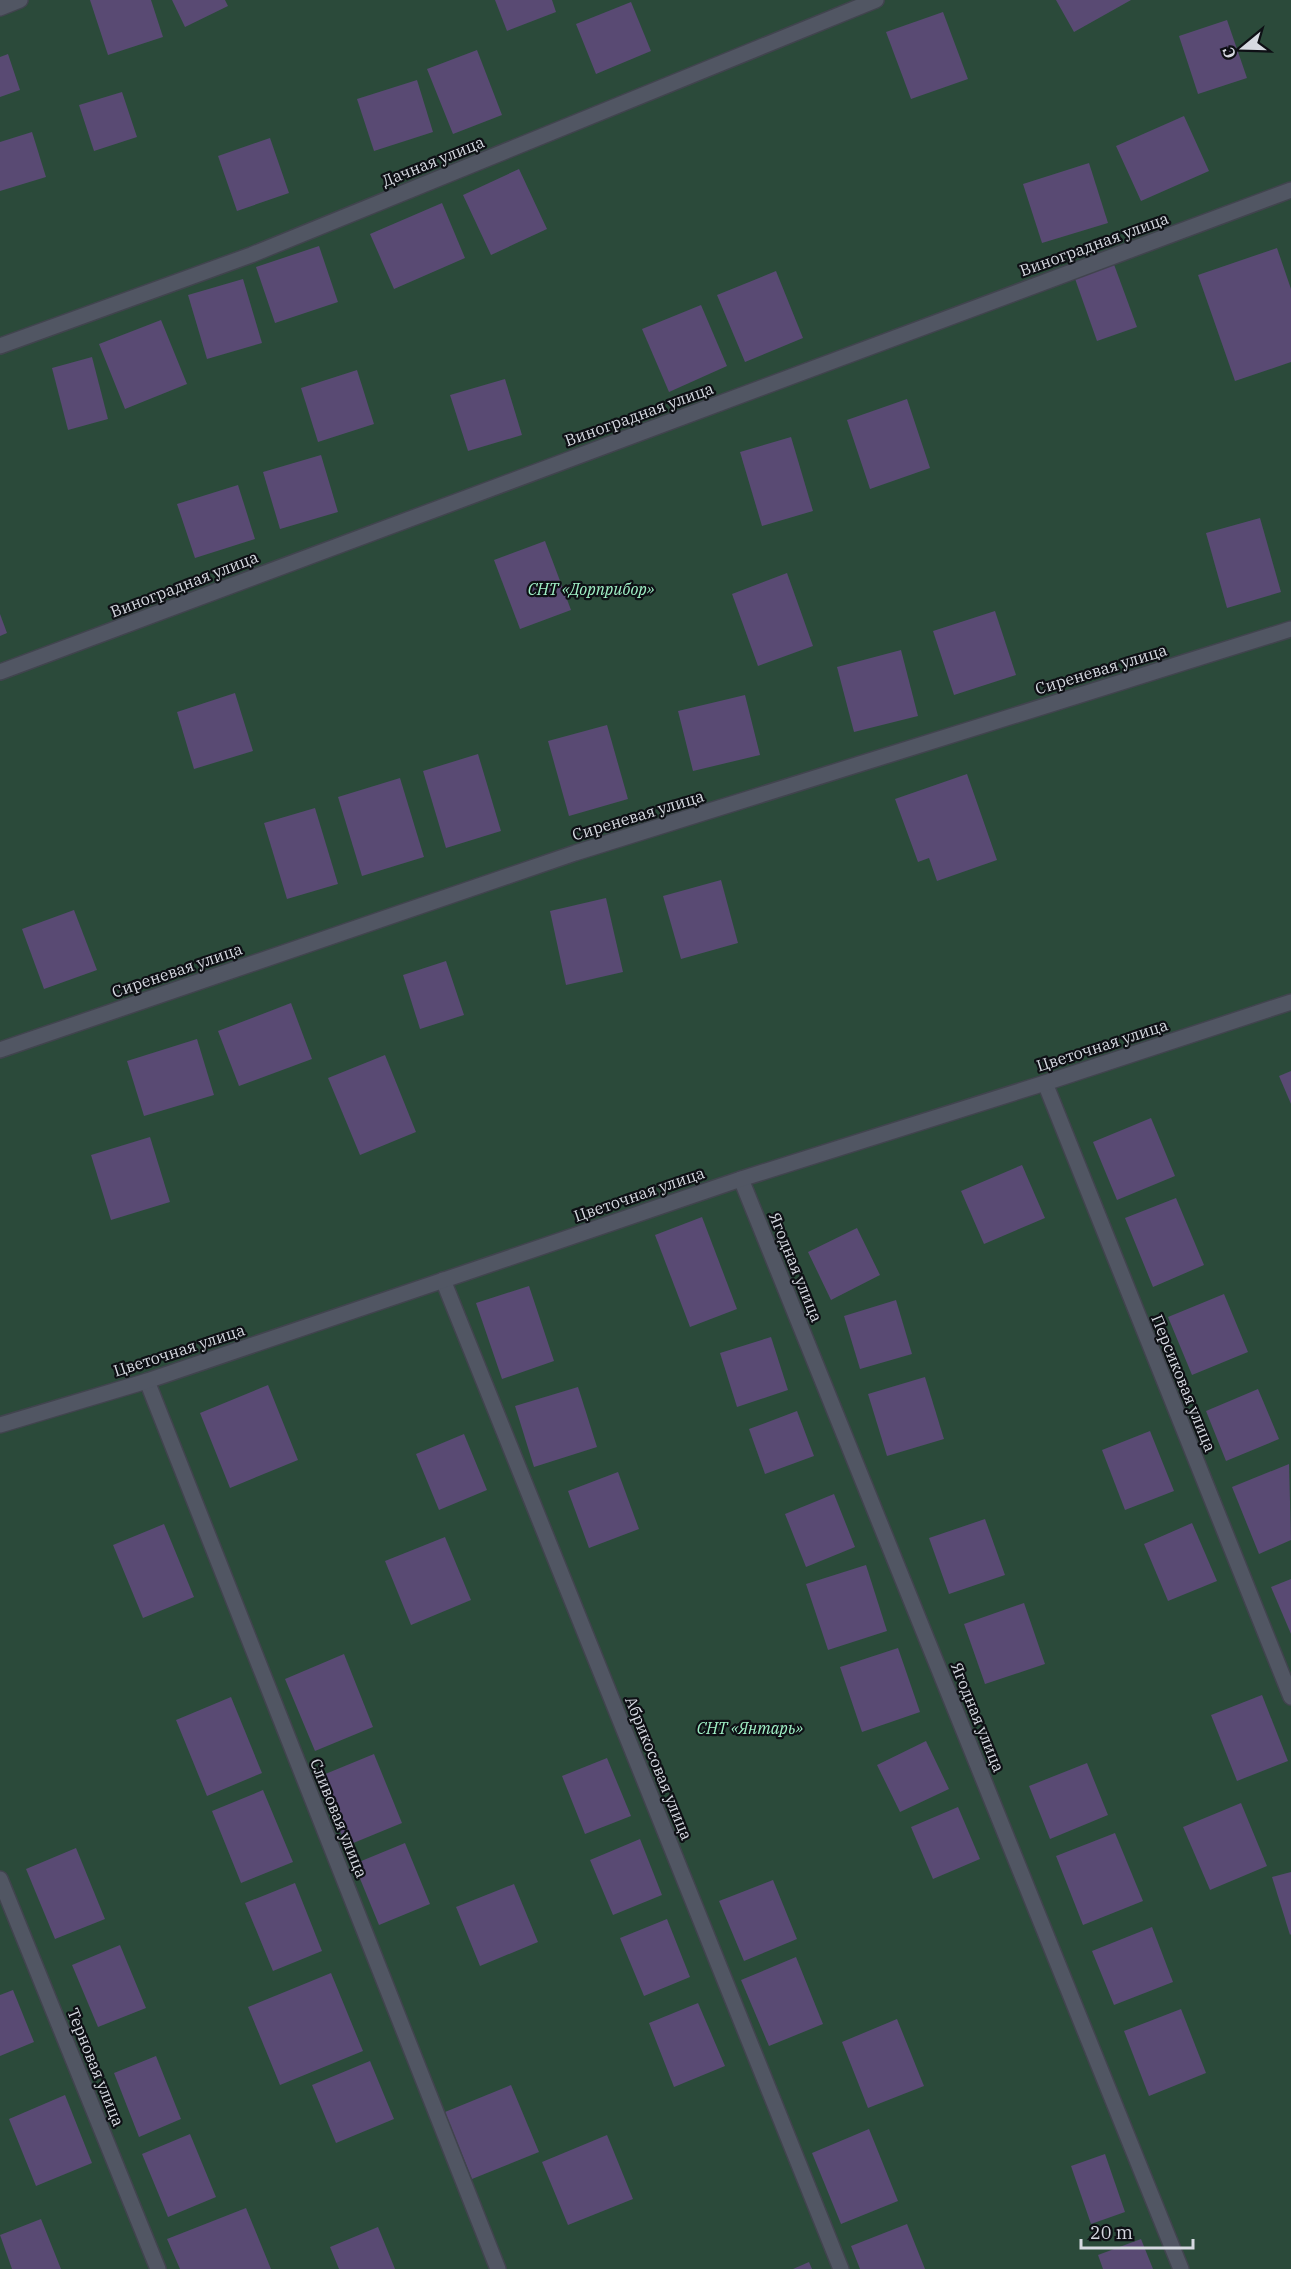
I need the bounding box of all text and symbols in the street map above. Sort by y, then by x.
north arrow [1213,18,1273,78]
text: С [1218,45,1240,61]
street label: Дачная улица [379,131,487,191]
street label: Виноградная улица [1017,208,1171,280]
street label: Виноградная улица [562,378,716,450]
street label: Виноградная улица [107,546,261,621]
park label: СНТ «Дорприбор» [528,579,655,599]
street label: Сиреневая улица [1033,639,1170,699]
street label: Сиреневая улица [570,785,707,845]
street label: Сиреневая улица [109,938,245,1002]
street label: Цветочная улица [1034,1014,1170,1076]
street label: Цветочная улица [571,1162,707,1226]
street label: Ягодная улица [765,1209,827,1325]
street label: Персиковая улица [1147,1311,1221,1455]
street label: Цветочная улица [111,1319,247,1381]
street label: Ягодная улица [947,1659,1009,1775]
street label: Абрикосовая улица [621,1693,697,1843]
park label: СНТ «Янтарь» [697,1718,804,1738]
street label: Сливовая улица [306,1756,372,1881]
street label: Терновая улица [63,2005,129,2129]
scale bar [1081,2212,1194,2250]
text: 20 m [1090,2221,1133,2244]

